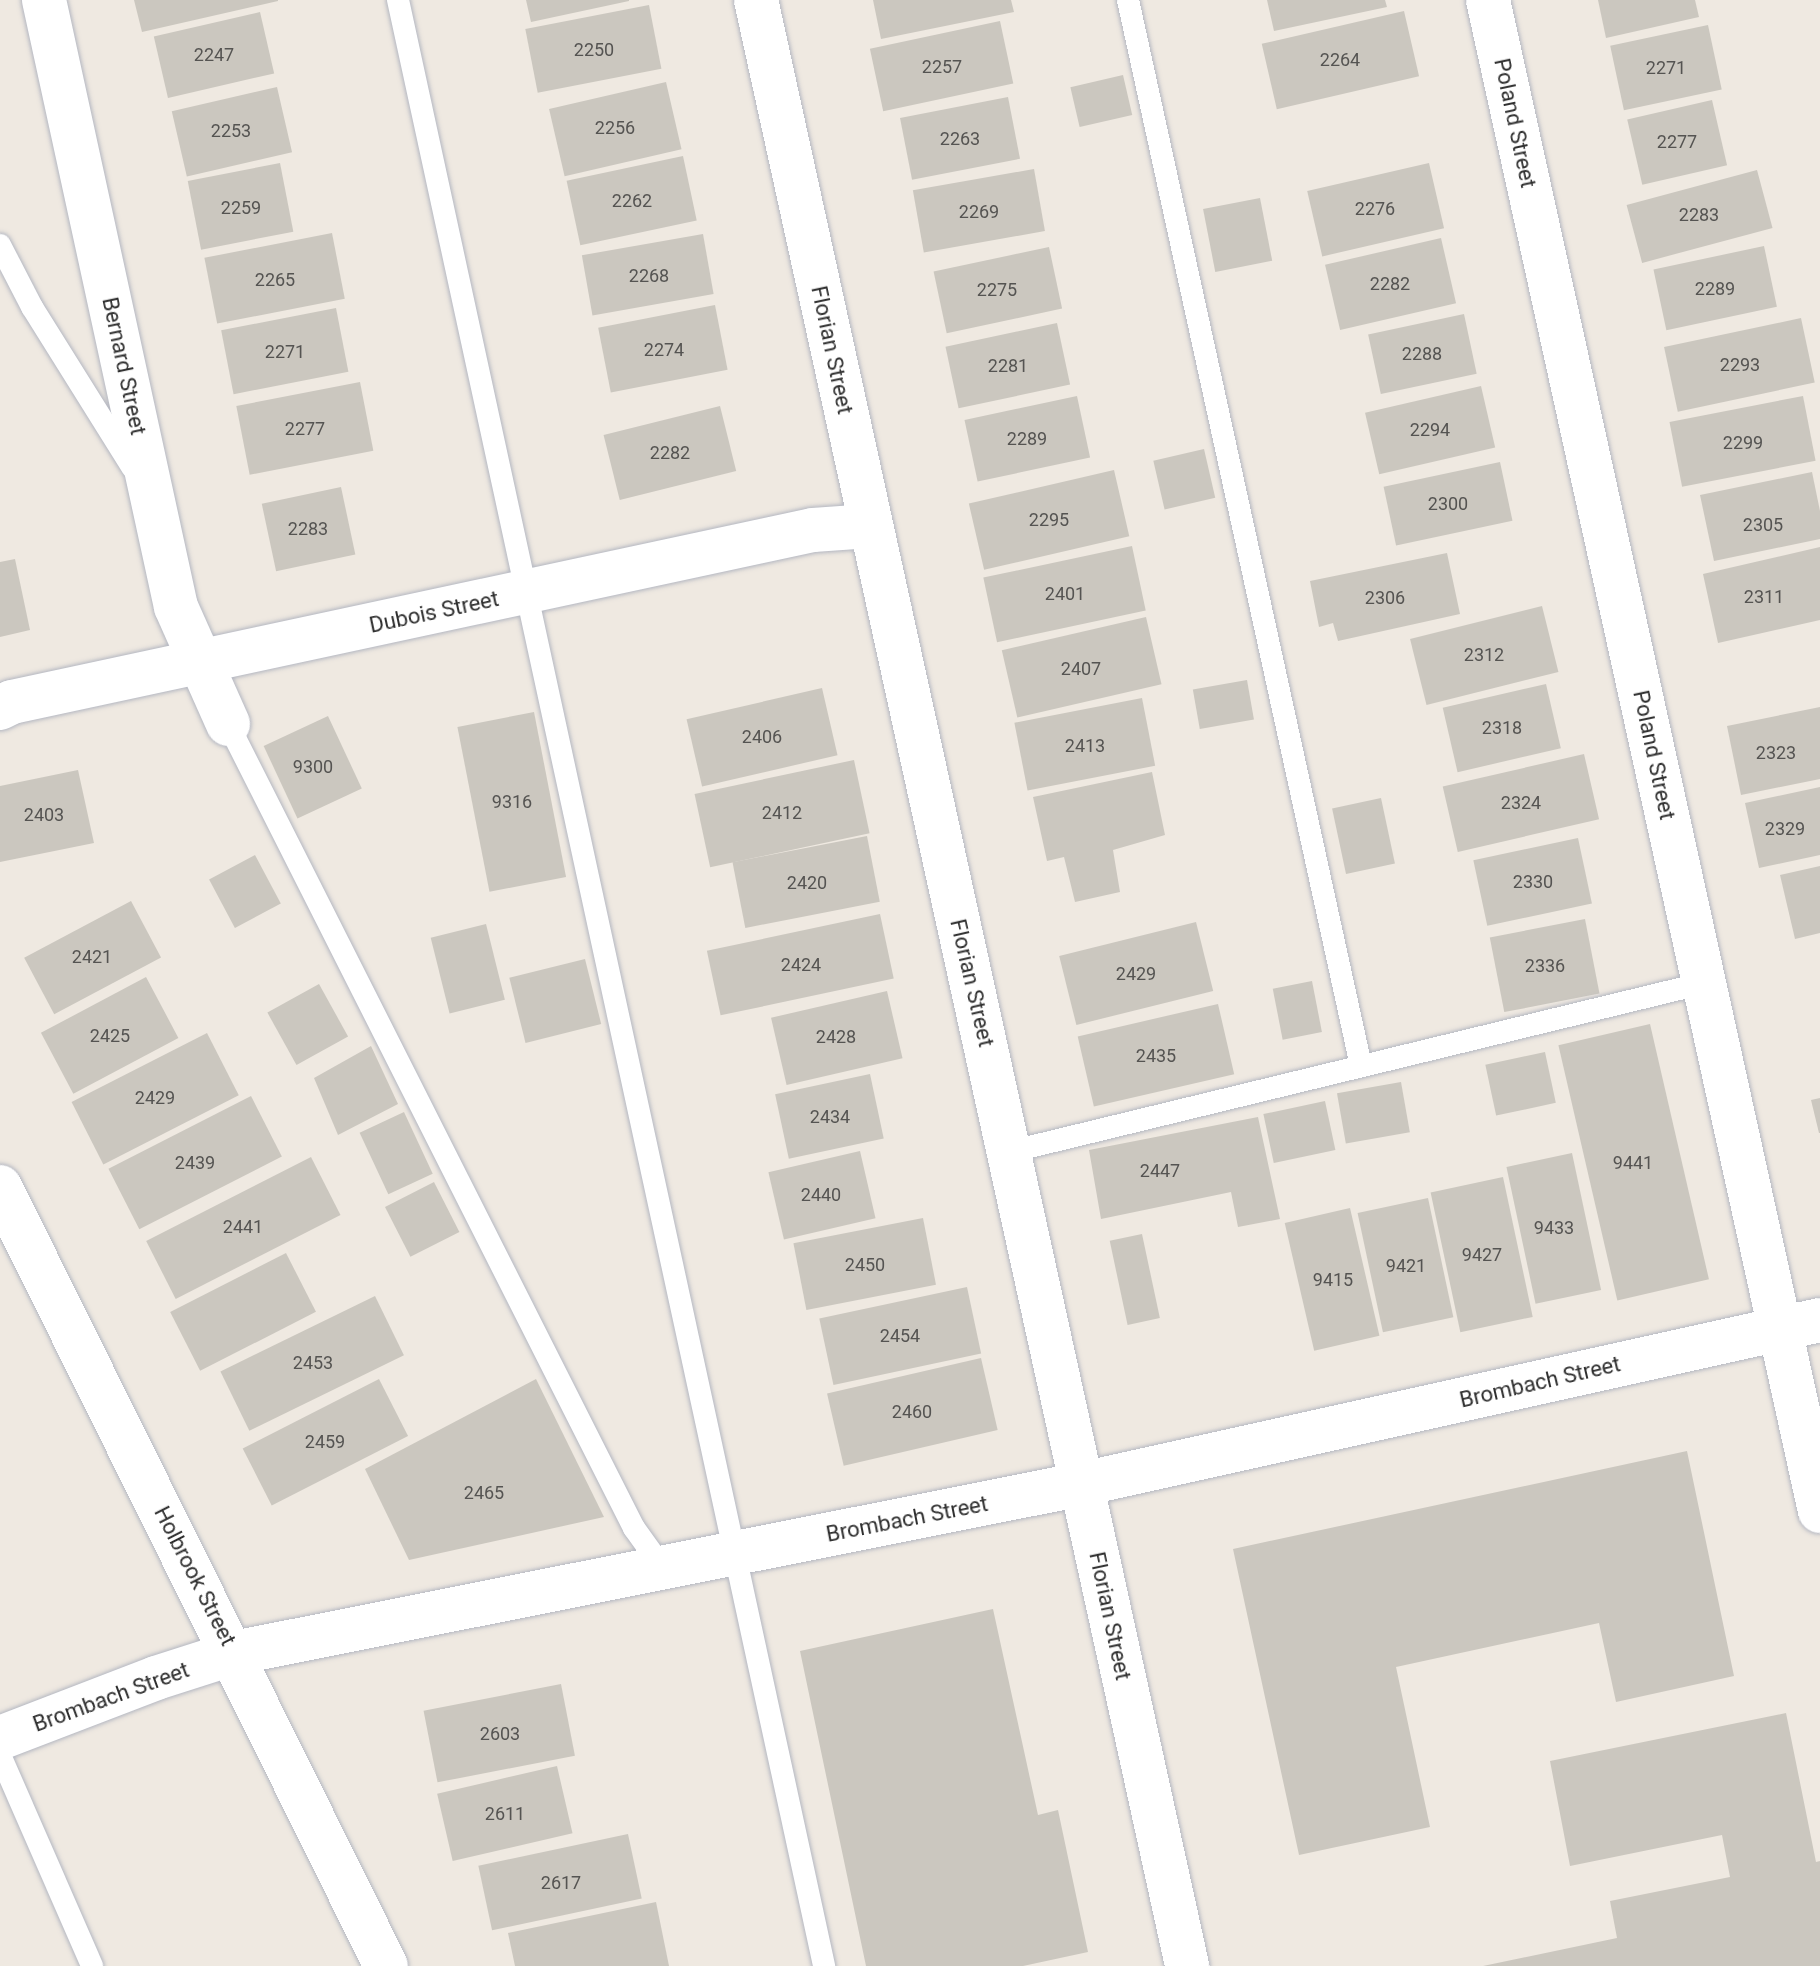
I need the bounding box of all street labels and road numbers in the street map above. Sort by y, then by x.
street label: Poland Street [1488,56,1542,190]
street label: Florian Street [806,283,858,417]
street label: Bernard Street [97,295,151,437]
street label: Dubois Street [367,585,501,639]
street label: Poland Street [1627,688,1681,822]
street label: Florian Street [944,916,1000,1050]
street label: Brombach Street [1457,1351,1623,1413]
street label: Brombach Street [824,1490,990,1548]
street label: Holbrook Street [149,1502,241,1650]
street label: Florian Street [1084,1549,1136,1683]
street label: Brombach Street [29,1657,193,1737]

